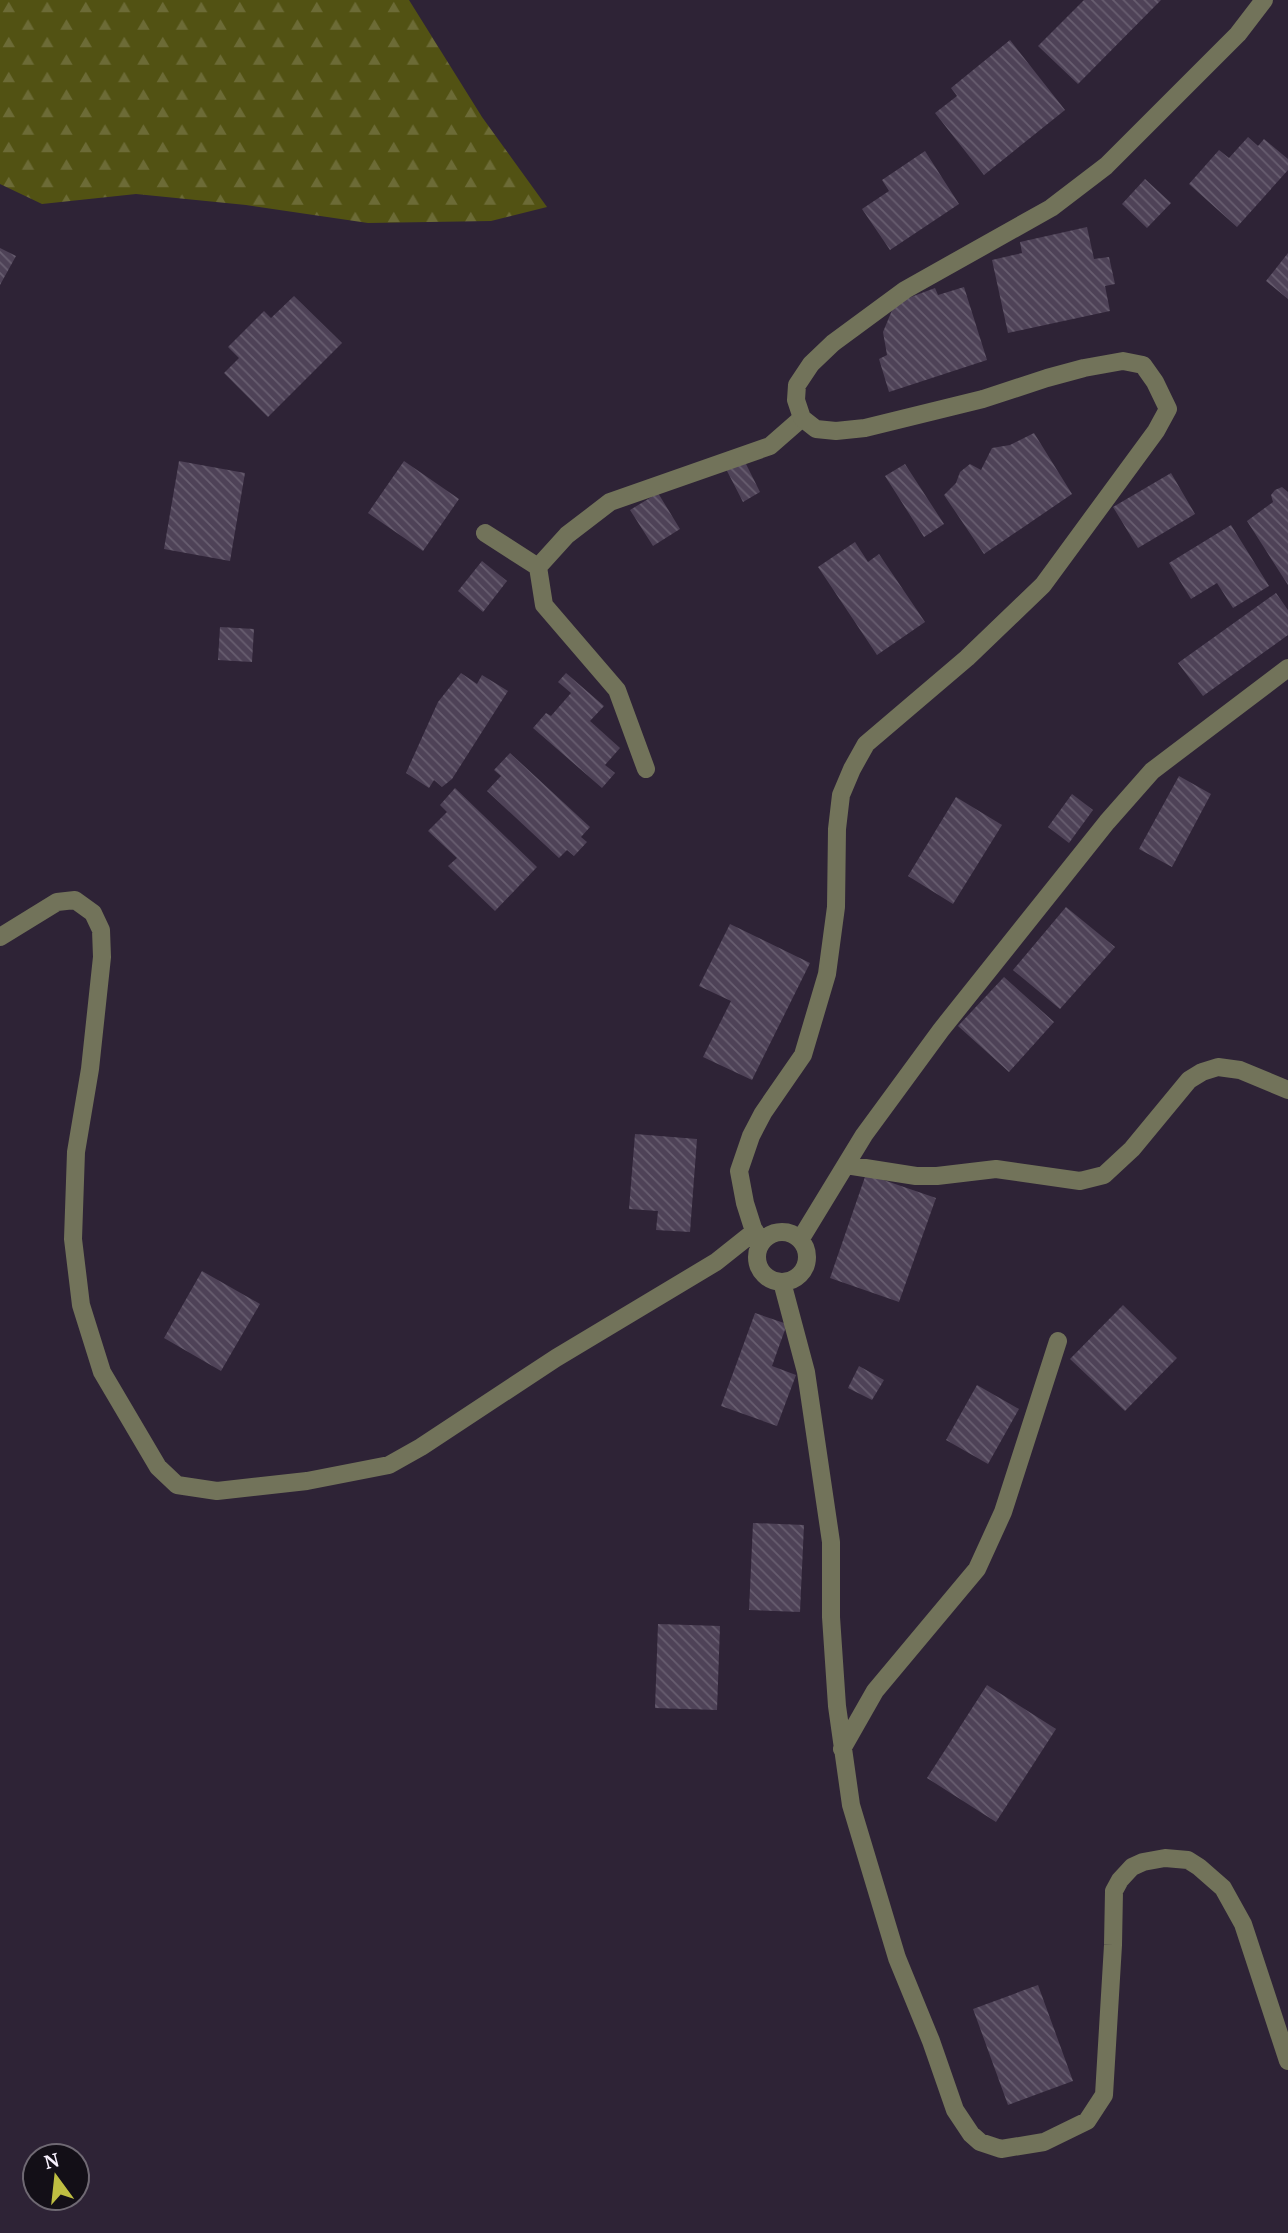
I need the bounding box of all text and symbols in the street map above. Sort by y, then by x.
north arrow [21,2142,91,2212]
text: N [41,2146,62,2174]

